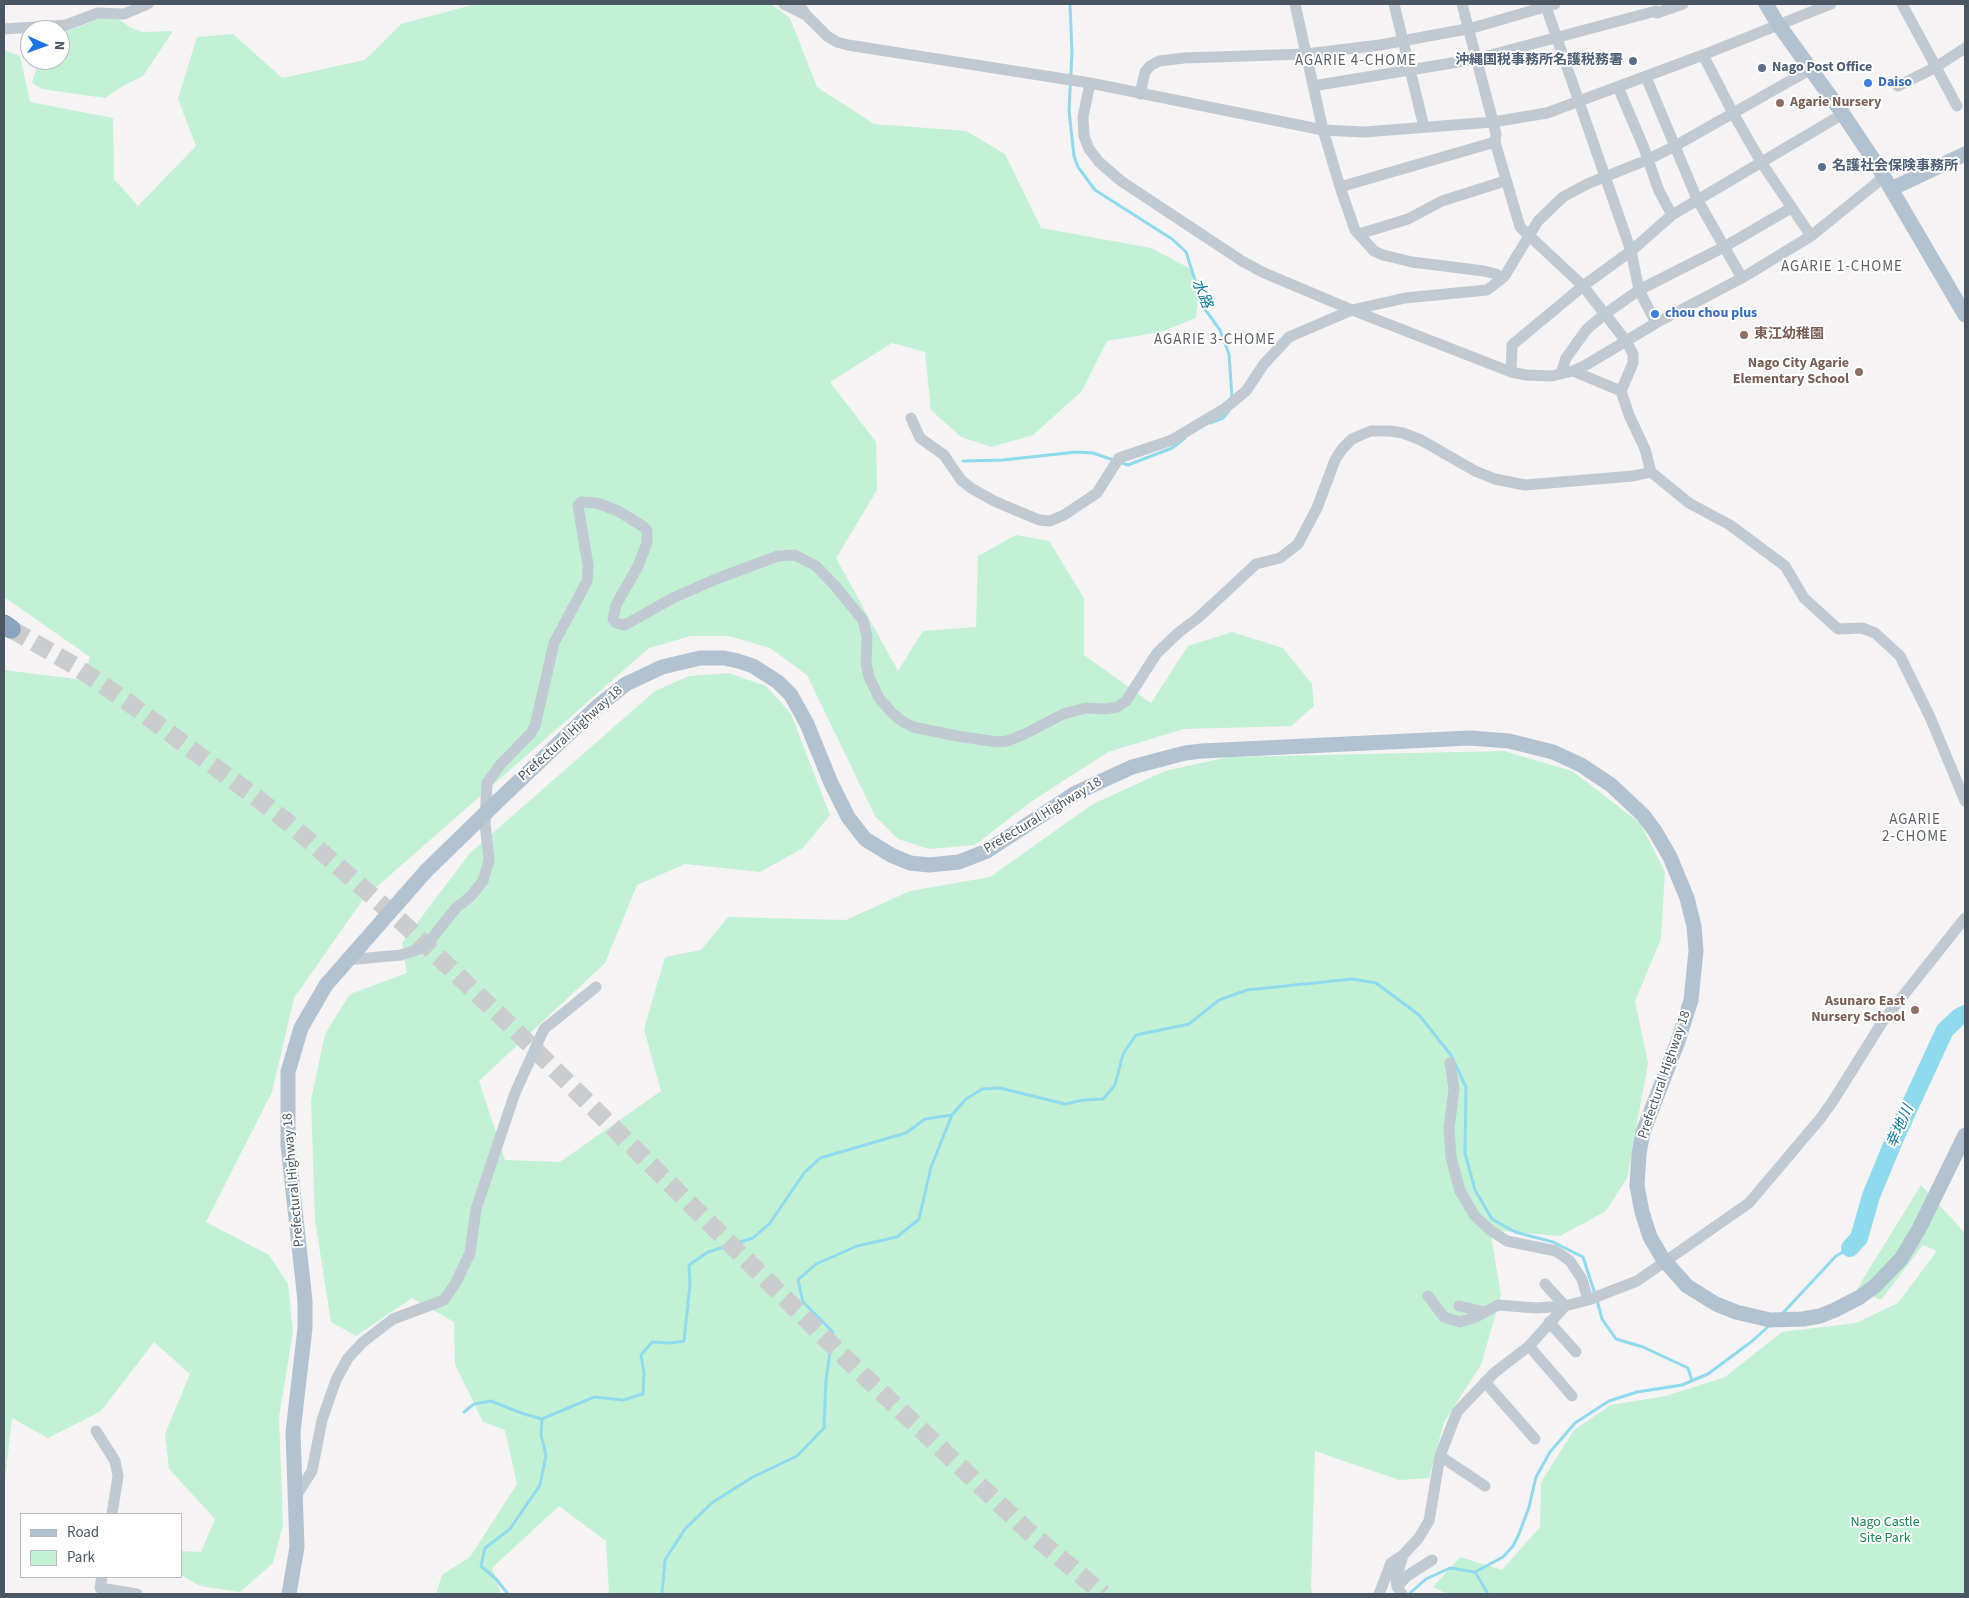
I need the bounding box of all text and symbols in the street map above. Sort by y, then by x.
north arrow [20,20,70,70]
text: N [49,40,69,50]
district label: AGARIE 4-CHOME [1293,53,1419,71]
place label: 沖縄国税事務所名護税務署 [1455,53,1623,69]
marker: 沖縄国税事務所名護税務署 [1627,55,1639,67]
place label: Nago Post Office [1772,60,1872,76]
marker: Nago Post Office [1756,62,1768,74]
place label: Daiso [1878,75,1912,91]
marker: Daiso [1862,77,1874,89]
place label: Agarie Nursery [1790,95,1881,111]
marker: Agarie Nursery [1774,97,1786,109]
place label: 名護社会保険事務所 [1832,159,1958,175]
marker: 名護社会保険事務所 [1816,161,1828,173]
district label: AGARIE 1-CHOME [1779,259,1905,277]
water label: 水路 [1187,277,1215,311]
place label: chou chou plus [1665,306,1757,322]
marker: chou chou plus [1649,308,1661,320]
place label: 東江幼稚園 [1754,327,1824,343]
marker: 東江幼稚園 [1738,329,1750,341]
district label: AGARIE 3-CHOME [1152,332,1278,350]
place label: Nago City Agarie Elementary School [1733,356,1849,388]
marker: Nago City Agarie Elementary School [1853,366,1865,378]
street label: Prefectural Highway 18 [515,683,627,785]
street label: Prefectural Highway 18 [981,774,1105,858]
district label: AGARIE 2-CHOME [1881,812,1949,847]
place label: Asunaro East Nursery School [1811,994,1905,1026]
marker: Asunaro East Nursery School [1909,1004,1921,1016]
street label: Prefectural Highway 18 [1635,1009,1695,1141]
water label: 幸地川 [1884,1103,1918,1151]
street label: Prefectural Highway 18 [280,1112,308,1248]
legend [20,1513,182,1578]
park label: Nago Castle Site Park [1850,1515,1920,1548]
text: Road [67,1522,99,1543]
text: Park [67,1547,95,1568]

